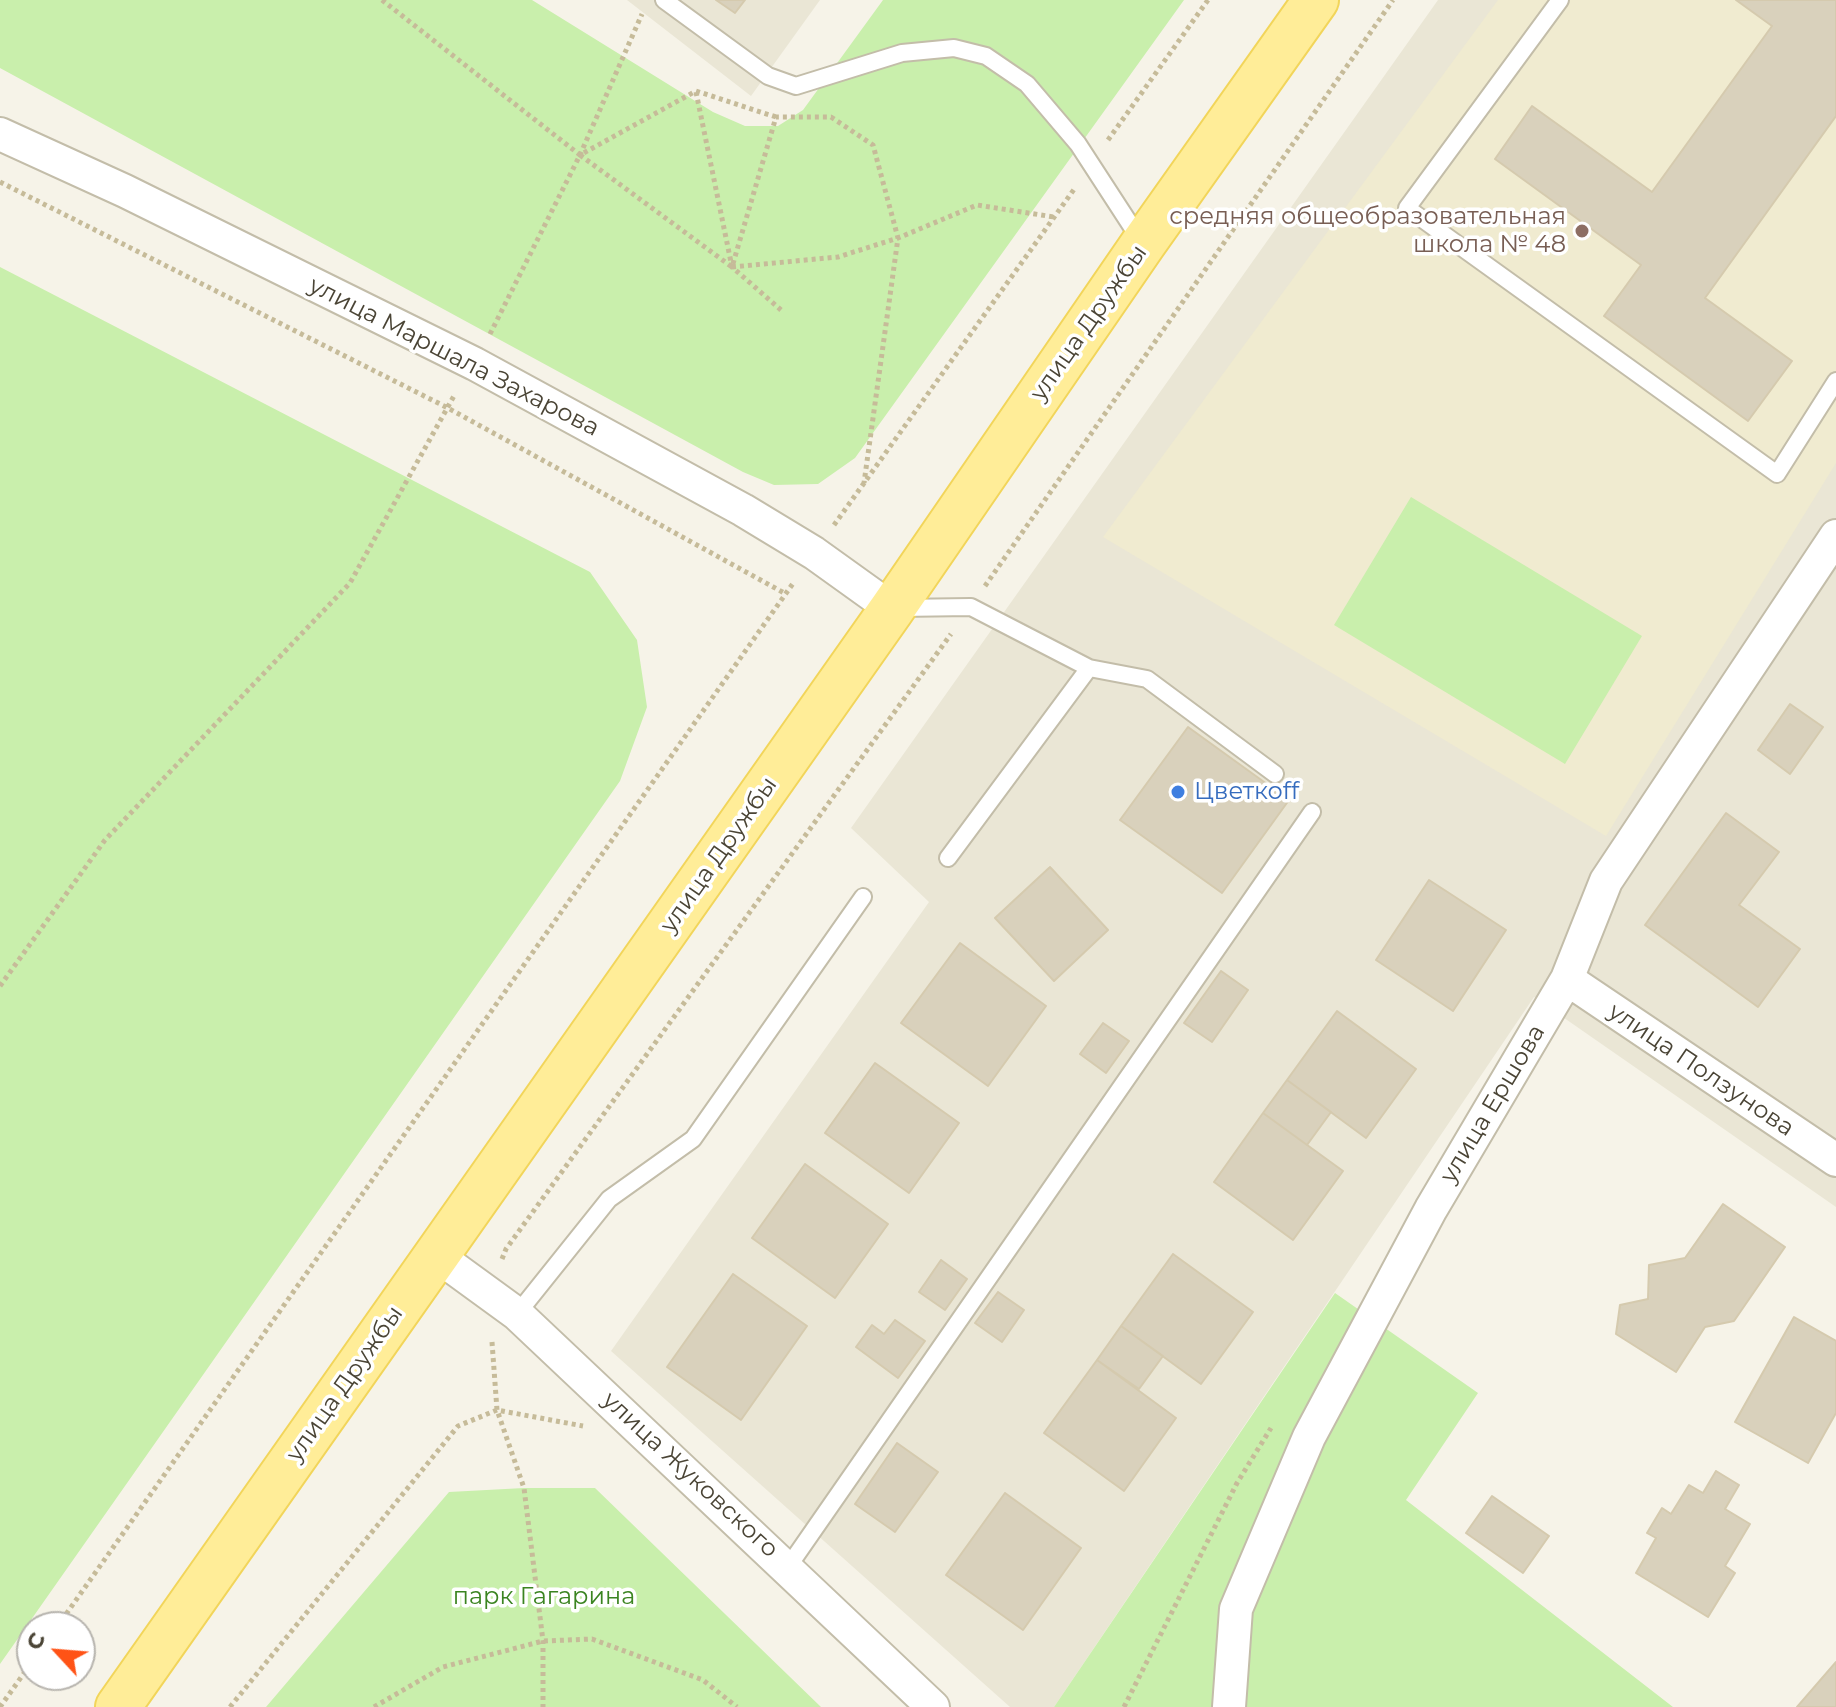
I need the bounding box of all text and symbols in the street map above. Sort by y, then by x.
place label: средняя общеобразовательная школа № 48 [1169,203,1566,259]
marker: средняя общеобразовательная школа № 48 [1573,222,1591,240]
street label: улица Дружбы [1025,240,1153,406]
street label: улица Маршала Захарова [304,271,604,443]
street label: улица Дружбы [655,772,783,938]
place label: Цветкоff [1194,778,1299,806]
marker: Цветкоff [1169,783,1187,801]
street label: улица Ползунова [1603,997,1799,1143]
street label: улица Ершова [1434,1020,1552,1188]
street label: улица Дружбы [281,1301,409,1467]
street label: улица Жуковского [596,1386,784,1564]
park label: парк Гагарина [453,1583,635,1611]
north arrow [16,1611,96,1691]
text: С [20,1628,51,1654]

